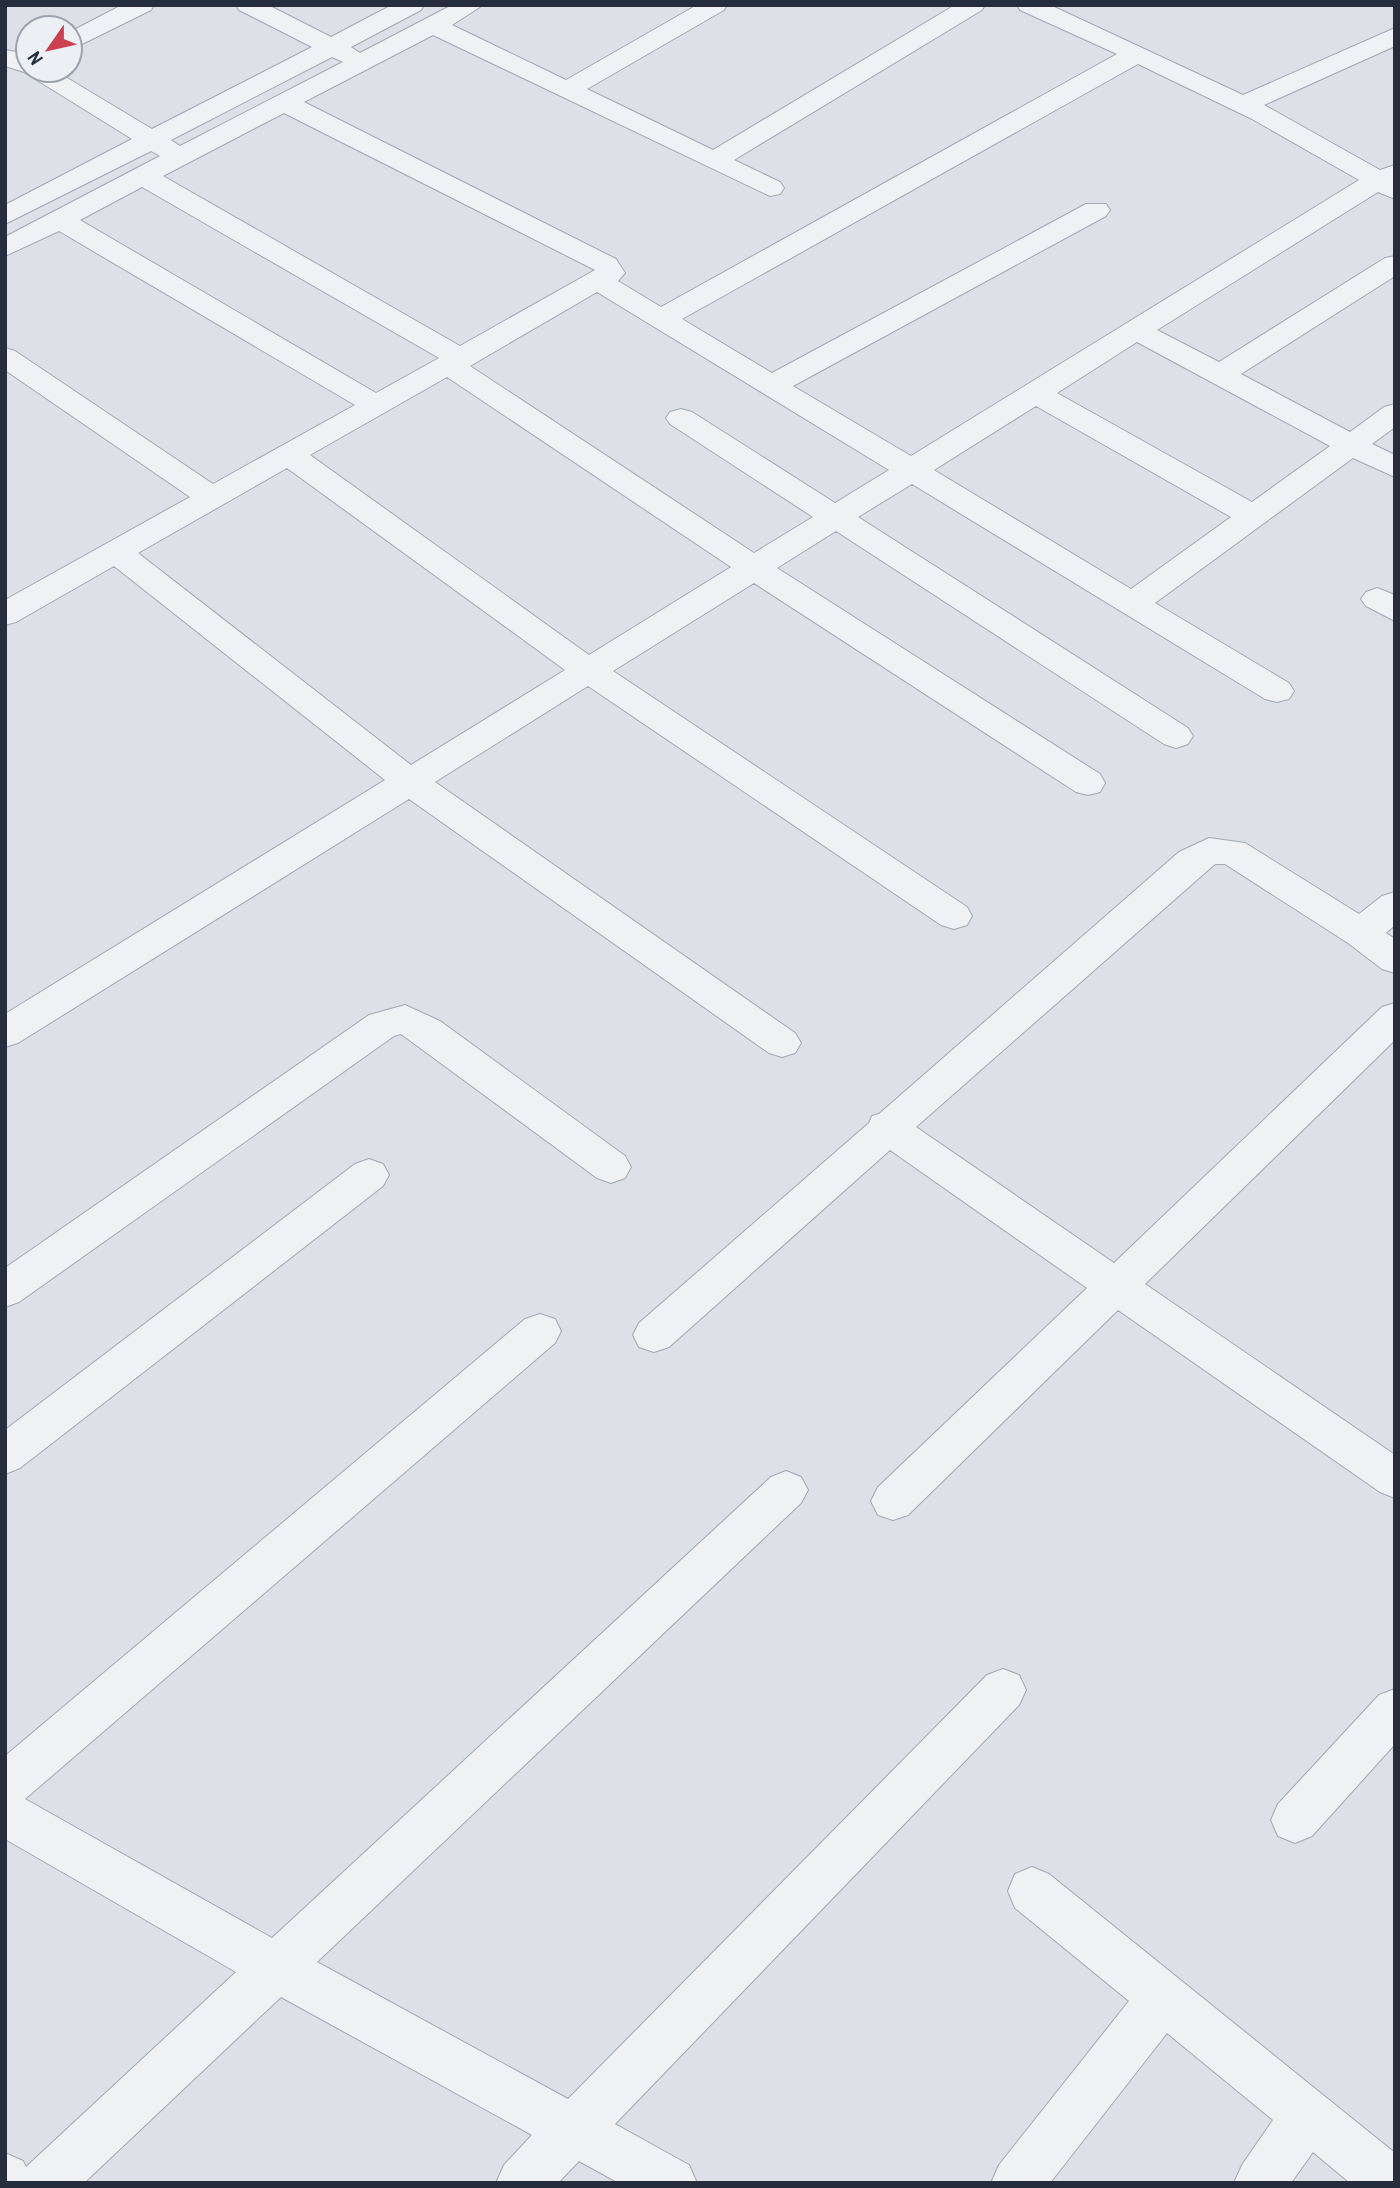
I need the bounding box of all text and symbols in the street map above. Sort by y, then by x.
north arrow [14,14,84,84]
text: N [21,47,49,70]

